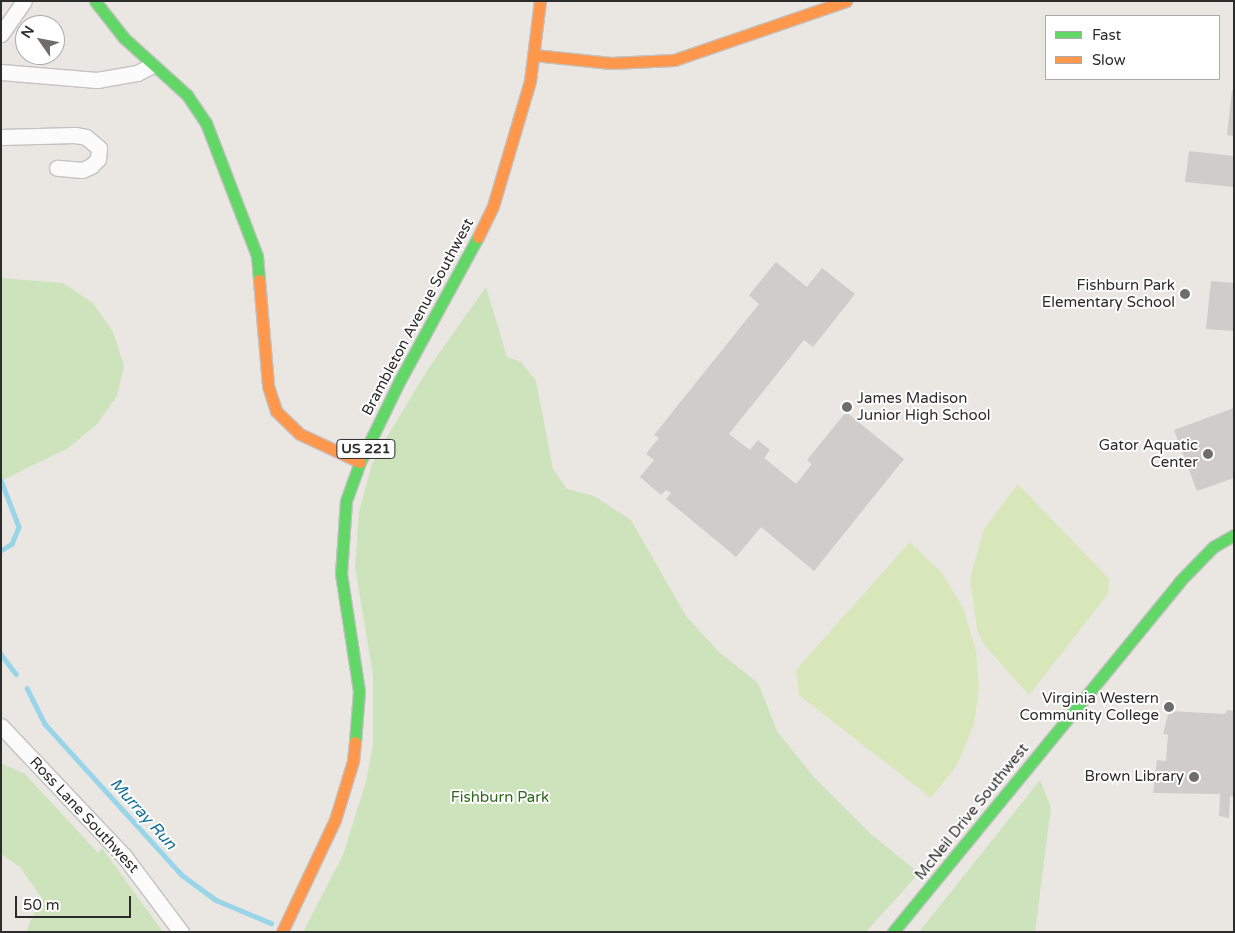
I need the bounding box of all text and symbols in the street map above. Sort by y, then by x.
north arrow [15,15,65,65]
legend [1045,15,1220,80]
text: N [18,23,38,41]
text: Fast [1092,26,1121,44]
text: Slow [1092,51,1126,69]
street label: Brambleton Avenue Southwest [358,215,478,419]
place label: Fishburn Park Elementary School [1042,276,1175,311]
marker: Fishburn Park Elementary School [1179,288,1191,300]
place label: James Madison Junior High School [857,389,991,424]
marker: James Madison Junior High School [841,401,853,413]
place label: Gator Aquatic Center [1099,436,1198,471]
road number: US 221 [336,438,396,460]
marker: Gator Aquatic Center [1202,448,1214,460]
place label: Virginia Western Community College [1019,689,1159,724]
marker: Virginia Western Community College [1163,701,1175,713]
street label: McNeil Drive Southwest [911,740,1033,884]
street label: Ross Lane Southwest [26,753,142,877]
place label: Brown Library [1084,768,1184,786]
marker: Brown Library [1188,771,1200,783]
water label: Murray Run [106,774,180,854]
park label: Fishburn Park [451,789,549,807]
scale bar [18,886,134,918]
text: 50 m [23,896,60,914]

